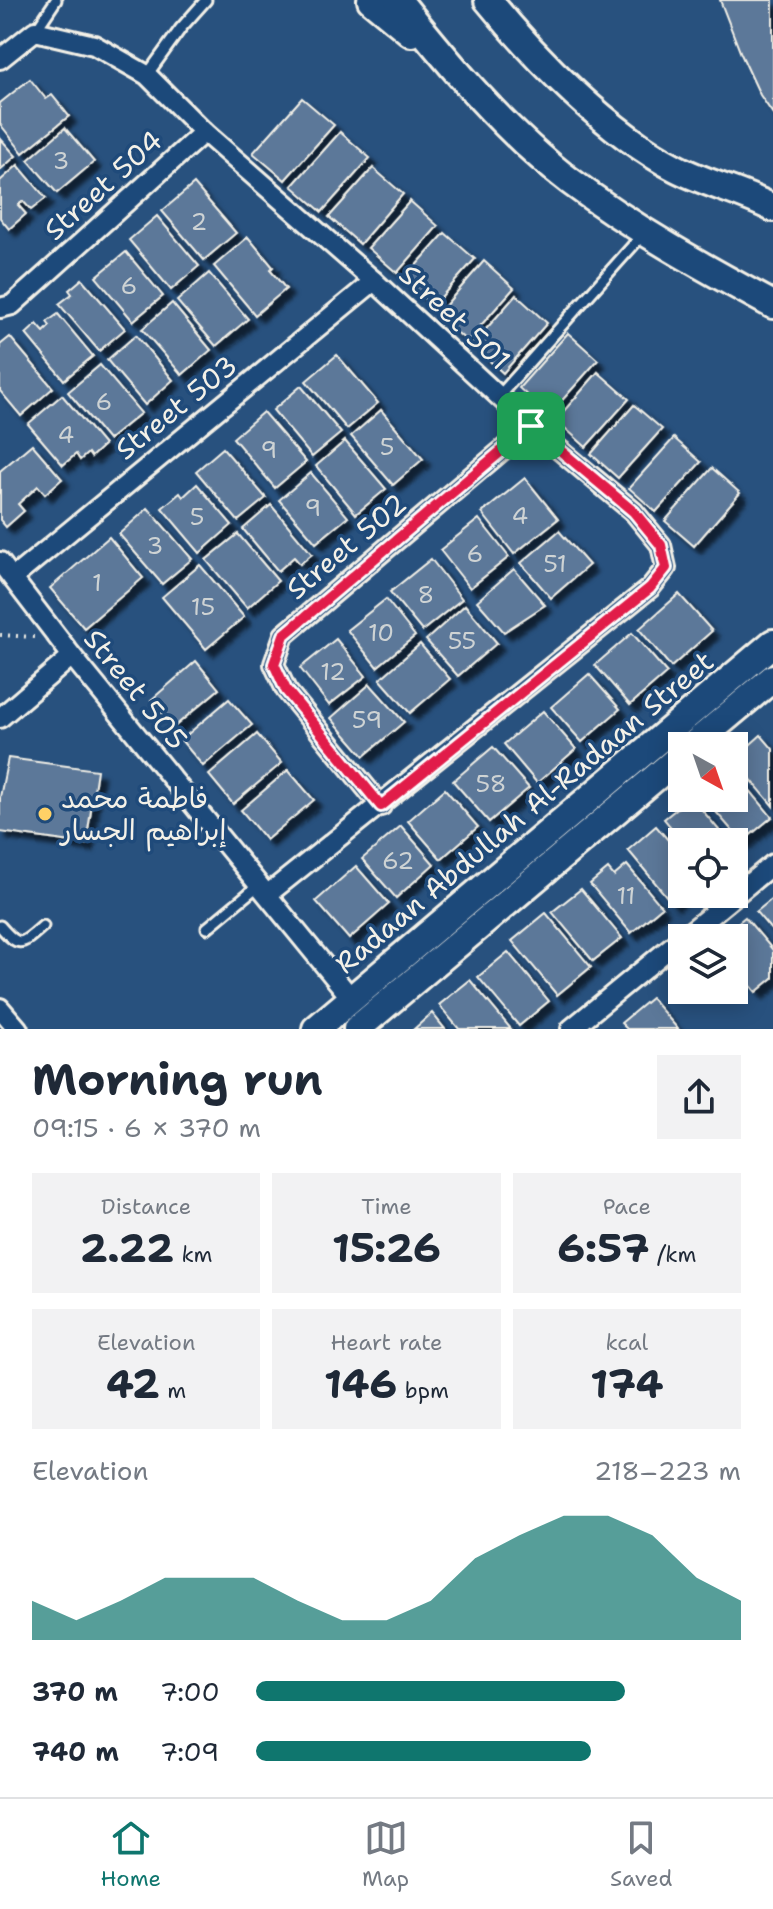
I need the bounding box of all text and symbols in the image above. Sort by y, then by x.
street label: Street 504 [36,122,170,248]
house number: 3 [53,145,69,177]
house number: 2 [191,206,207,238]
street label: Street 501 [391,256,519,378]
house number: 6 [121,270,137,302]
street label: Street 503 [107,346,245,468]
house number: 6 [96,386,112,418]
pin [497,392,565,460]
icon: arrive [509,404,553,448]
house number: 4 [58,419,74,451]
house number: 5 [380,431,394,463]
house number: 9 [261,434,277,466]
street label: Street 502 [278,484,414,608]
house number: 9 [305,492,321,524]
house number: 4 [512,500,528,532]
house number: 5 [190,501,204,533]
house number: 3 [147,530,163,562]
house number: 6 [467,538,483,570]
house number: 51 [543,548,567,580]
house number: 1 [92,567,102,599]
house number: 8 [418,579,434,611]
house number: 15 [191,591,215,623]
house number: 10 [368,617,394,649]
street label: Street 505 [76,621,196,757]
house number: 55 [448,625,476,657]
street label: Radaan Abdullah Al-Radaan Street [327,642,721,982]
house number: 12 [320,656,346,688]
house number: 59 [352,704,382,736]
north arrow [668,732,748,812]
map controls [668,732,748,1004]
house number: 58 [476,768,506,800]
place label: فاطمة محمد إبراهيم الجسار [59,779,226,852]
marker: فاطمة محمد إبراهيم الجسار [36,805,54,823]
button: locate [668,828,748,908]
house number: 62 [382,845,414,877]
house number: 11 [616,880,636,912]
button: layers [668,924,748,1004]
text: Morning run [32,1050,323,1109]
button: share [657,1055,741,1139]
text: 09:15 · 6 × 370 m [32,1110,261,1145]
text: Distance [101,1192,191,1221]
text: Time [361,1192,412,1221]
text: Pace [603,1192,651,1221]
text: 2.22 [80,1221,174,1275]
text: 15:26 [332,1221,441,1275]
text: 6:57 [557,1221,650,1275]
text: km [174,1240,213,1269]
text: /km [650,1240,696,1269]
text: Elevation [97,1328,195,1357]
text: Heart rate [330,1328,443,1357]
text: kcal [605,1328,648,1357]
text: 42 [106,1357,160,1411]
text: 146 [324,1357,397,1411]
text: 174 [590,1357,663,1411]
text: m [160,1376,186,1405]
text: bpm [397,1376,449,1405]
text: Elevation [32,1453,148,1488]
text: 218–223 m [594,1453,741,1488]
text: 370 m [32,1674,118,1709]
text: 7:00 [160,1674,220,1709]
text: 740 m [32,1734,119,1769]
text: 7:09 [160,1734,219,1769]
tab: Home [100,1816,161,1893]
tab: Map [362,1816,409,1893]
tab: Saved [610,1816,673,1893]

